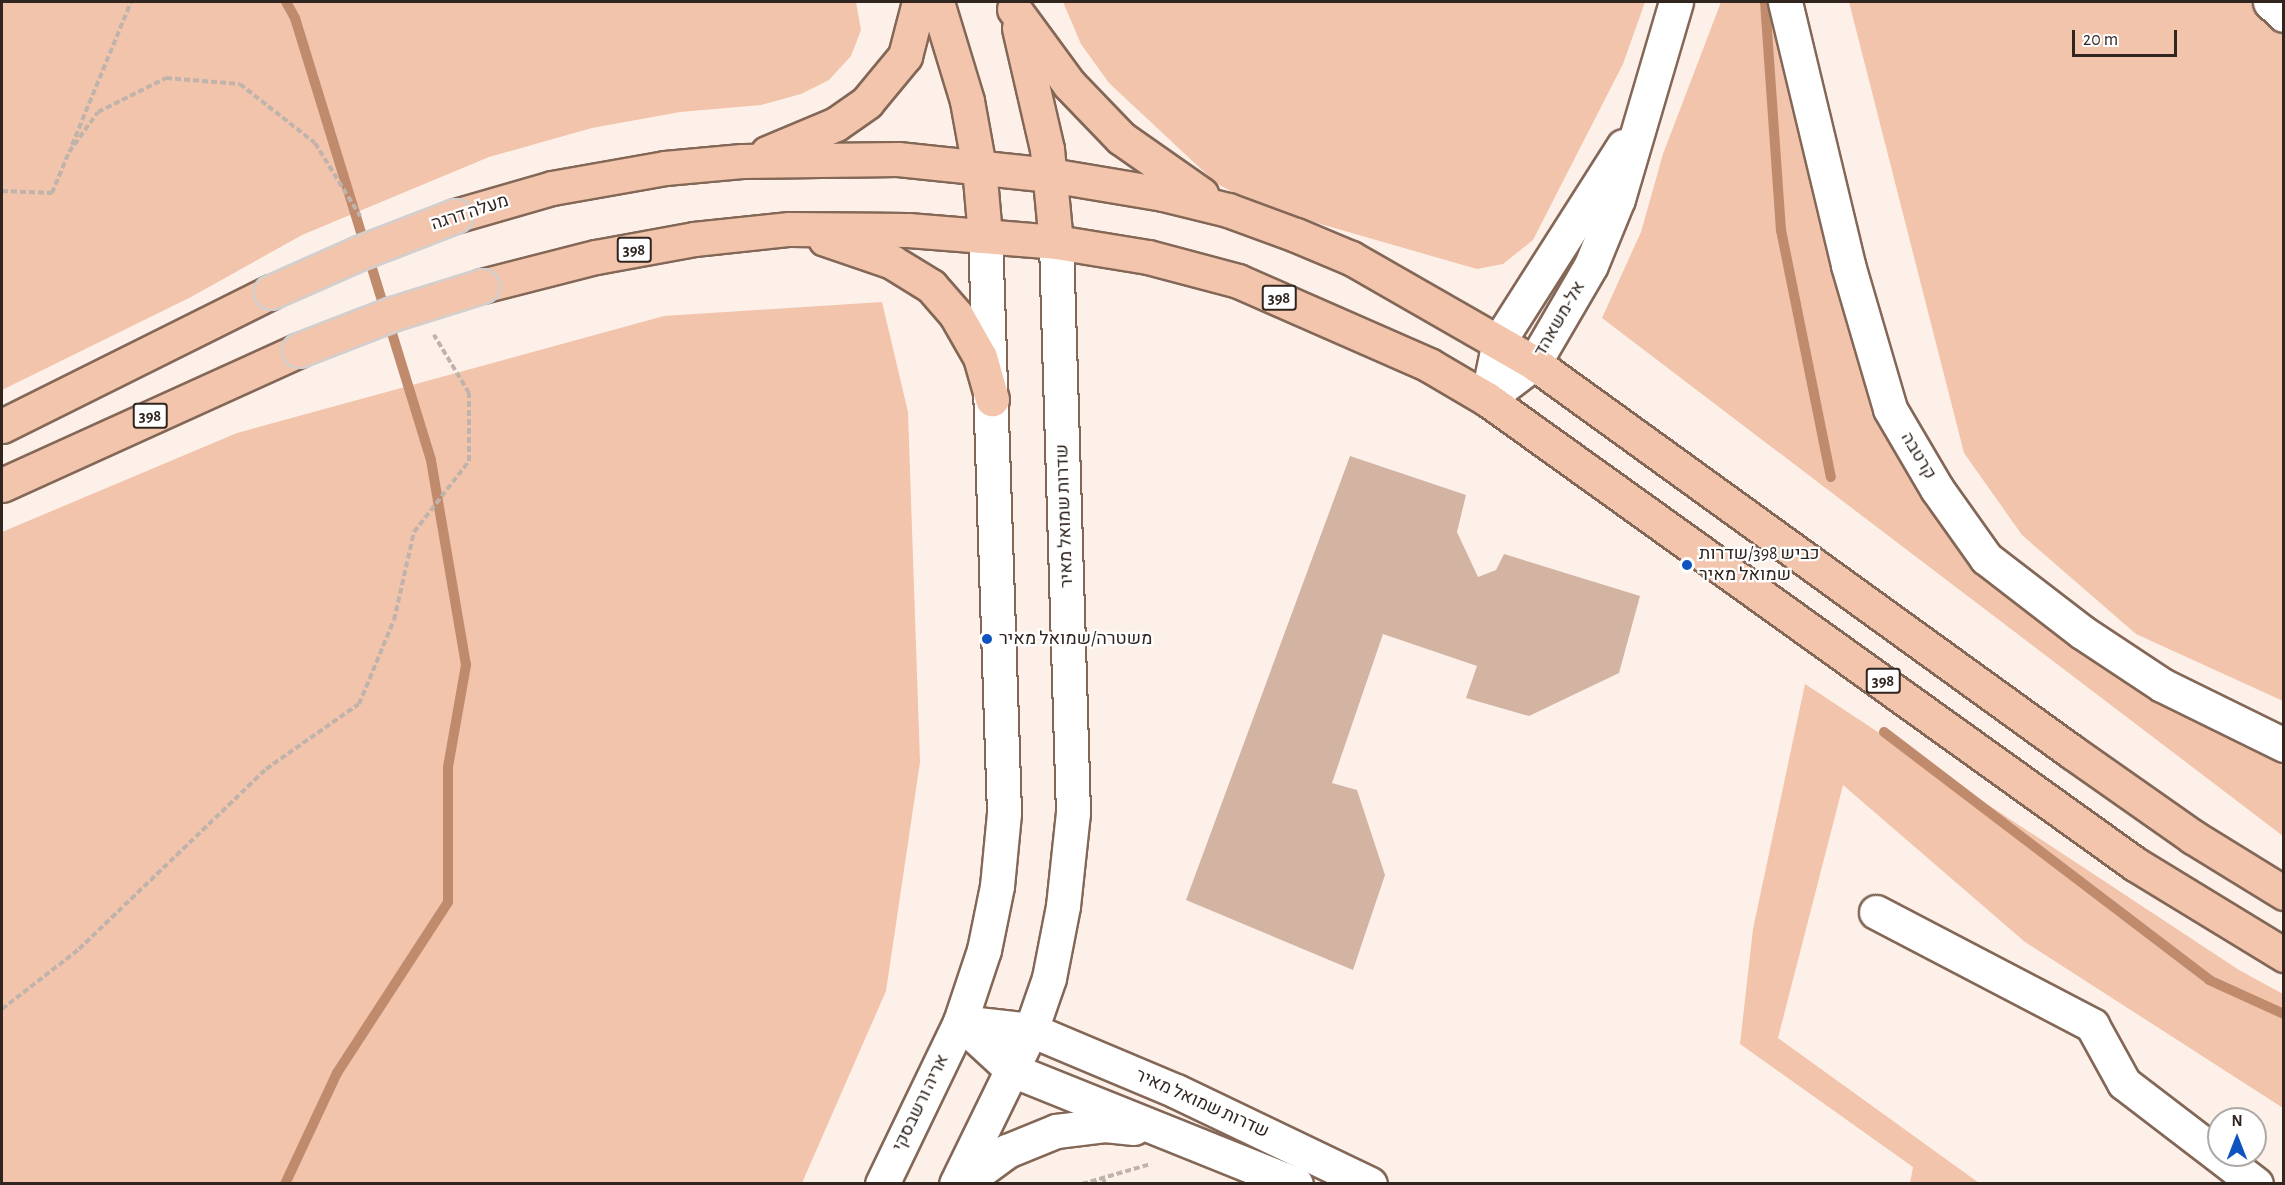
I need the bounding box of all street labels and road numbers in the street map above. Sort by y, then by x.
street label: מעלה דרגה [428,190,512,236]
road number: 398 [616,237,652,263]
street label: אל-משאהד [1530,277,1590,361]
road number: 398 [1261,285,1297,311]
road number: 398 [132,403,168,429]
street label: קרטבה [1896,428,1940,484]
street label: שדרות שמואל מאיר [1052,444,1078,588]
road number: 398 [1865,668,1901,694]
street label: אריה ורשבסקי [888,1051,954,1155]
street label: שדרות שמואל מאיר [1132,1065,1272,1143]

